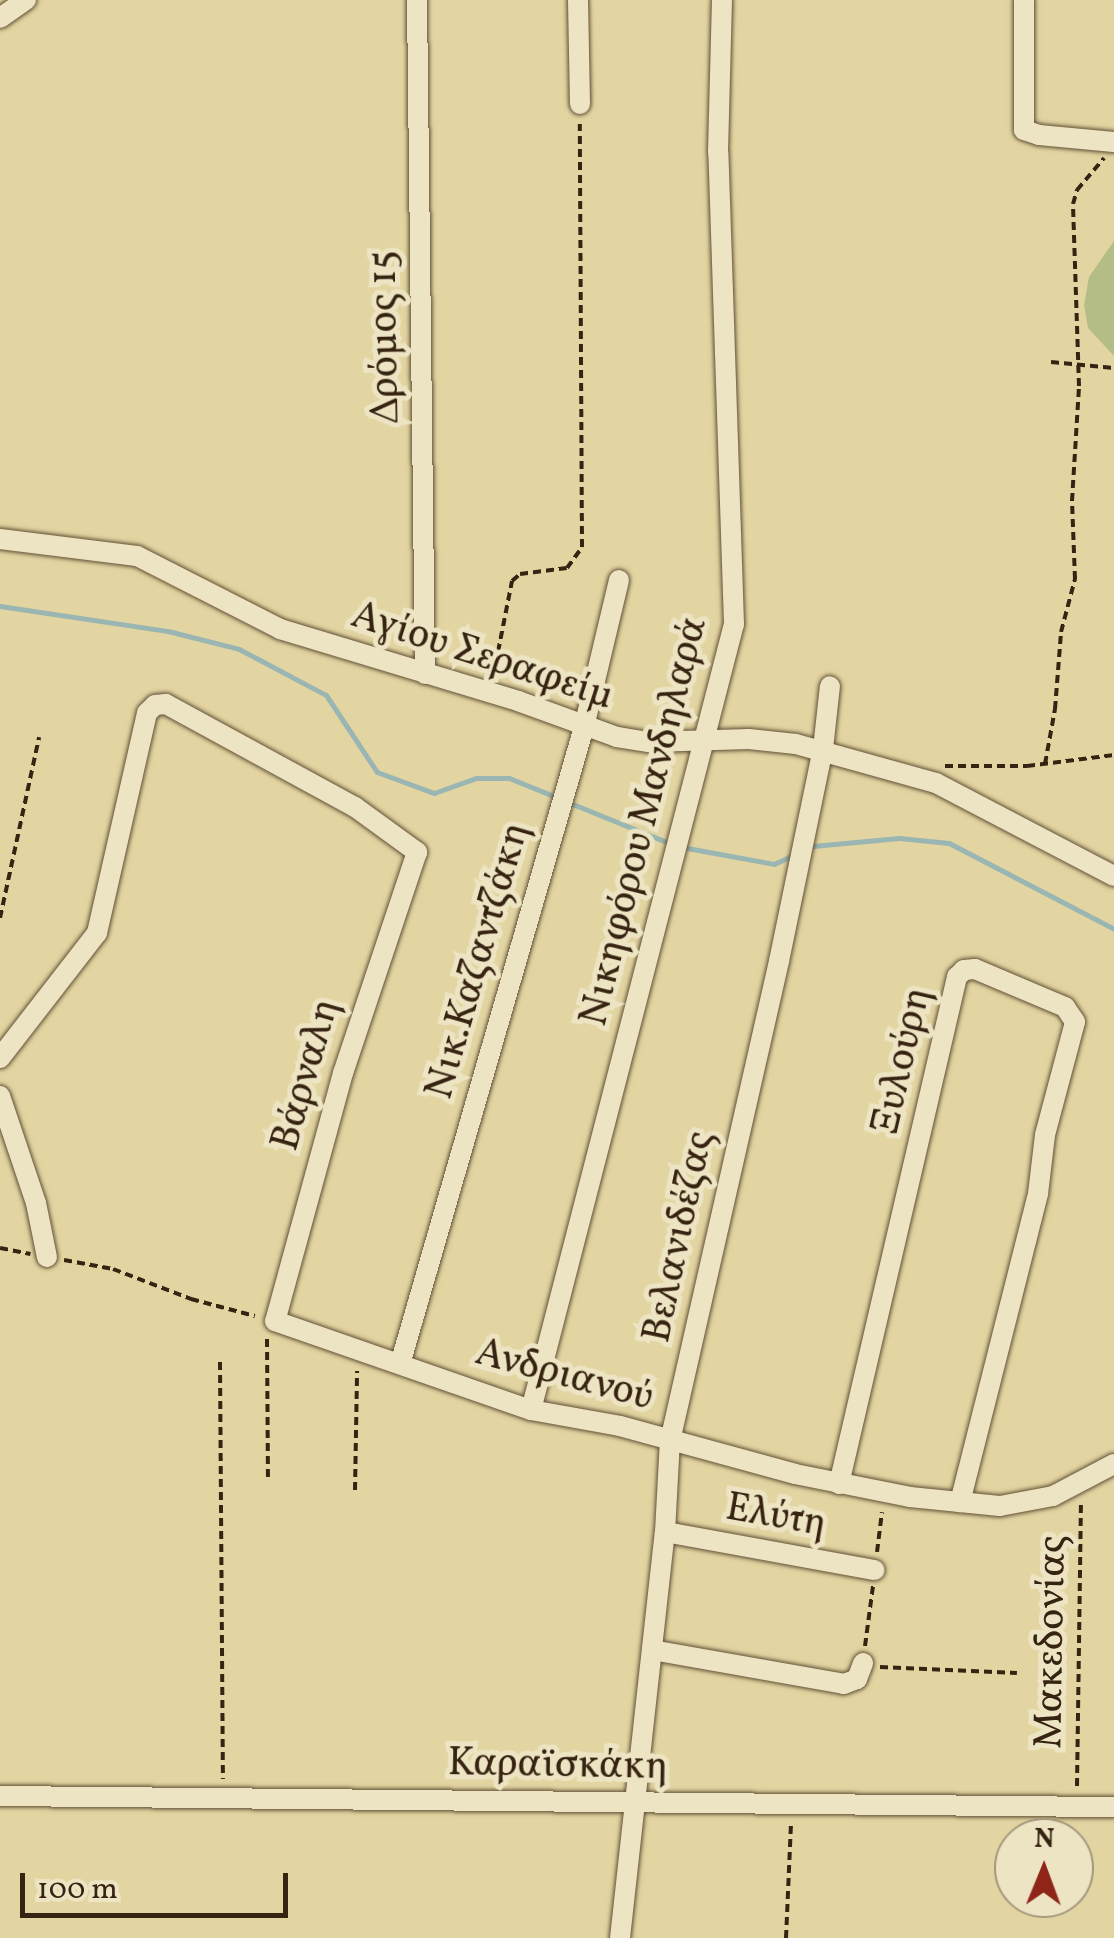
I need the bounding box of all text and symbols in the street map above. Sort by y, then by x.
street label: Δρόμος 15 [360,250,412,424]
street label: Αγίου Σεραφείμ [345,592,619,722]
street label: Νικηφόρου Μανδηλαρά [571,613,719,1031]
street label: Νικ.Καζαντζάκη [417,817,541,1105]
street label: Ξυλούρη [863,983,943,1139]
street label: Βάρναλη [262,994,352,1156]
street label: Βελανιδέζας [634,1127,726,1347]
street label: Ανδριανού [470,1329,658,1423]
street label: Ελύτη [722,1485,830,1549]
street label: Μακεδονίας [1026,1535,1078,1749]
street label: Καραϊσκάκη [447,1740,669,1792]
north arrow [994,1818,1094,1918]
text: N [1034,1820,1055,1859]
scale bar [25,1853,292,1915]
text: 100 m [37,1869,118,1911]

